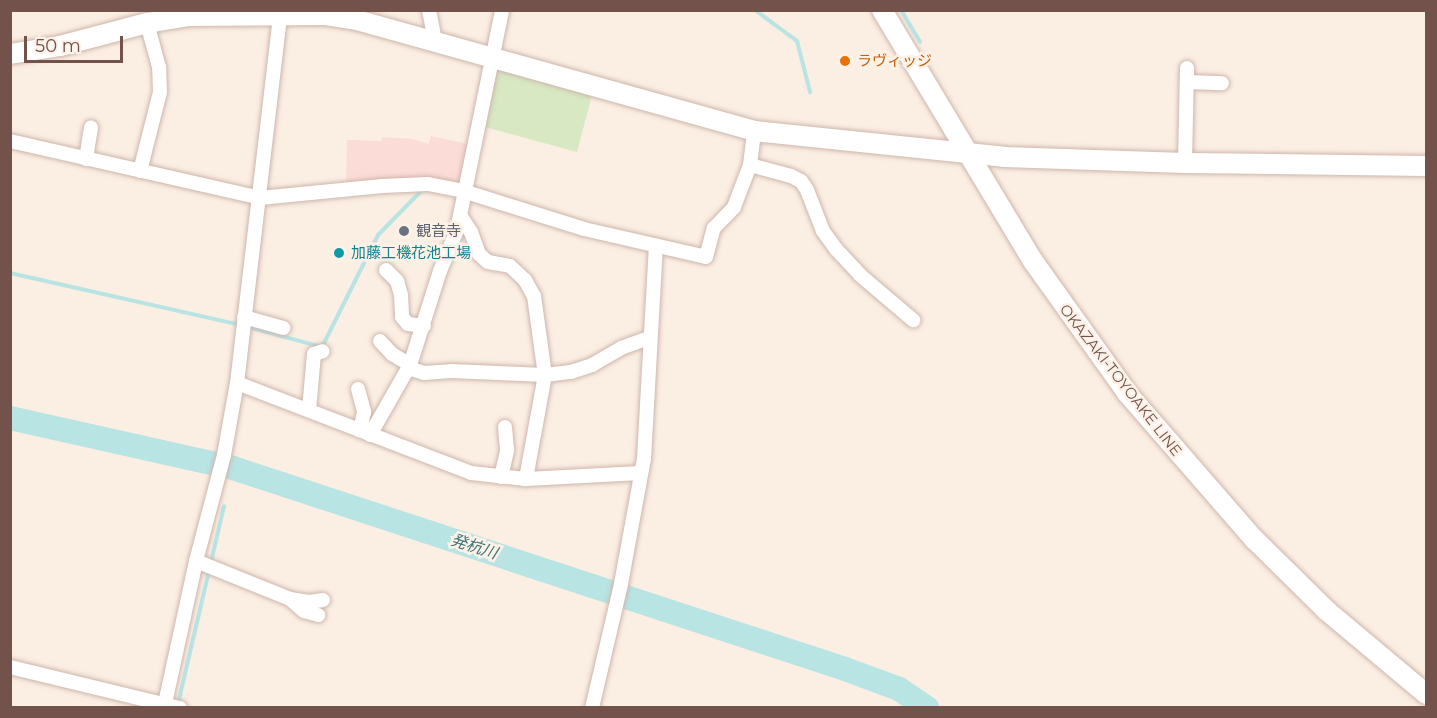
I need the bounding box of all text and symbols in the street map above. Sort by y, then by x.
scale bar [27,24,126,62]
text: 50 m [35,35,81,57]
place label: ラヴィッジ [857,52,932,70]
marker: ラヴィッジ [838,54,852,68]
place label: 観音寺 [416,222,461,240]
marker: 観音寺 [397,224,411,238]
place label: 加藤工機花池工場 [351,244,471,262]
marker: 加藤工機花池工場 [332,246,346,260]
street label: OKAZAKI-TOYOAKE LINE [1056,301,1186,459]
water label: 発杭川 [448,530,500,564]

